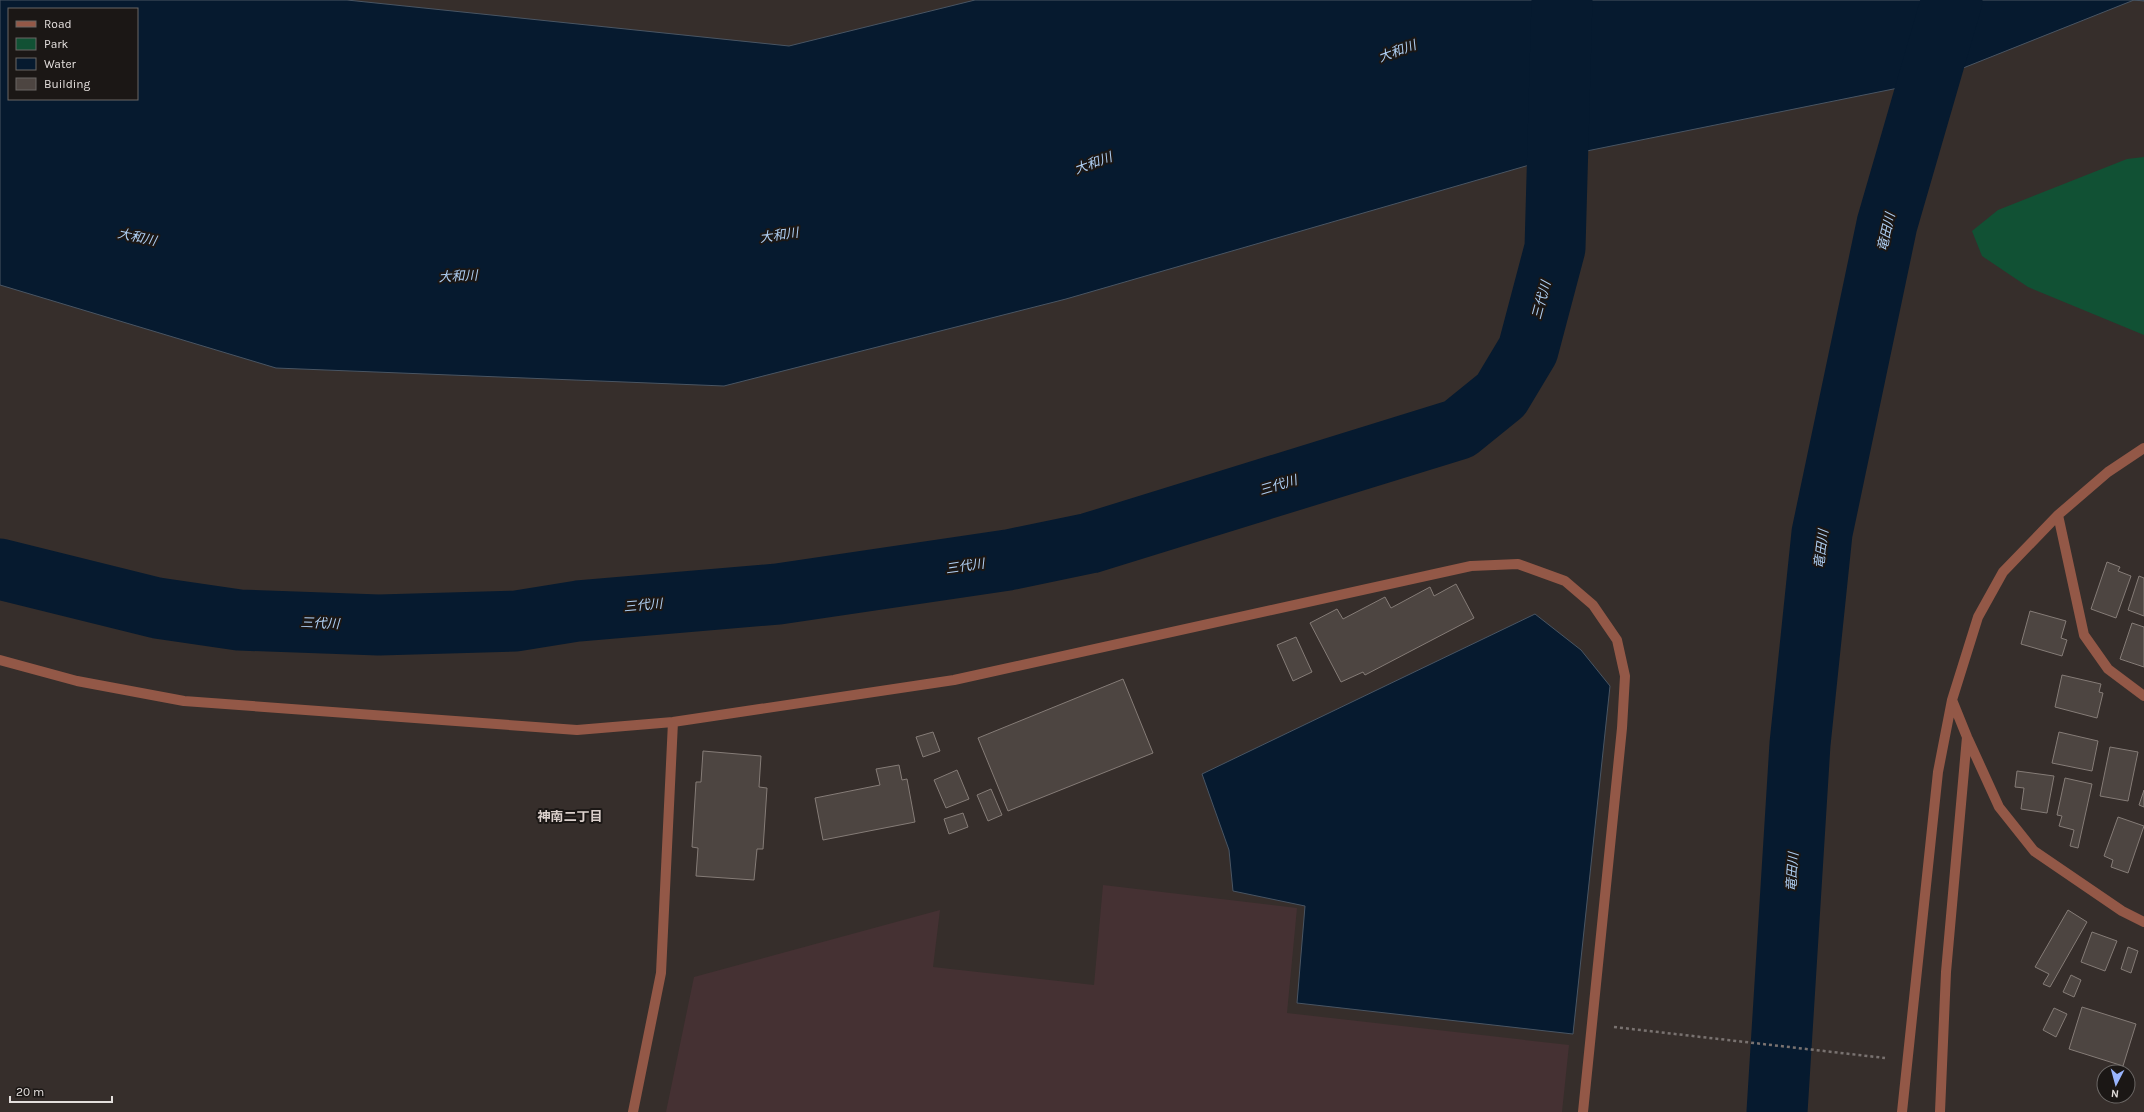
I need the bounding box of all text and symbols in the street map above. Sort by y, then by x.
legend [8,8,138,100]
text: Road [44,17,72,31]
text: Park [44,37,69,51]
water label: 大和川 [1376,37,1420,65]
text: Water [44,57,77,71]
text: Building [44,77,91,91]
water label: 大和川 [1072,149,1116,177]
water label: 竜田川 [1874,209,1898,253]
water label: 大和川 [759,225,801,245]
water label: 大和川 [116,226,160,249]
water label: 大和川 [438,267,480,285]
water label: 三代川 [1529,277,1554,321]
water label: 三代川 [1257,472,1301,498]
water label: 竜田川 [1811,527,1831,569]
water label: 三代川 [945,556,987,576]
water label: 三代川 [623,596,665,614]
water label: 三代川 [300,615,342,631]
district label: 神南二丁目 [537,809,603,824]
water label: 竜田川 [1783,850,1801,892]
north arrow [2096,1064,2136,1104]
scale bar [10,1078,112,1104]
text: 20 m [16,1085,44,1099]
text: N [2110,1087,2120,1100]

